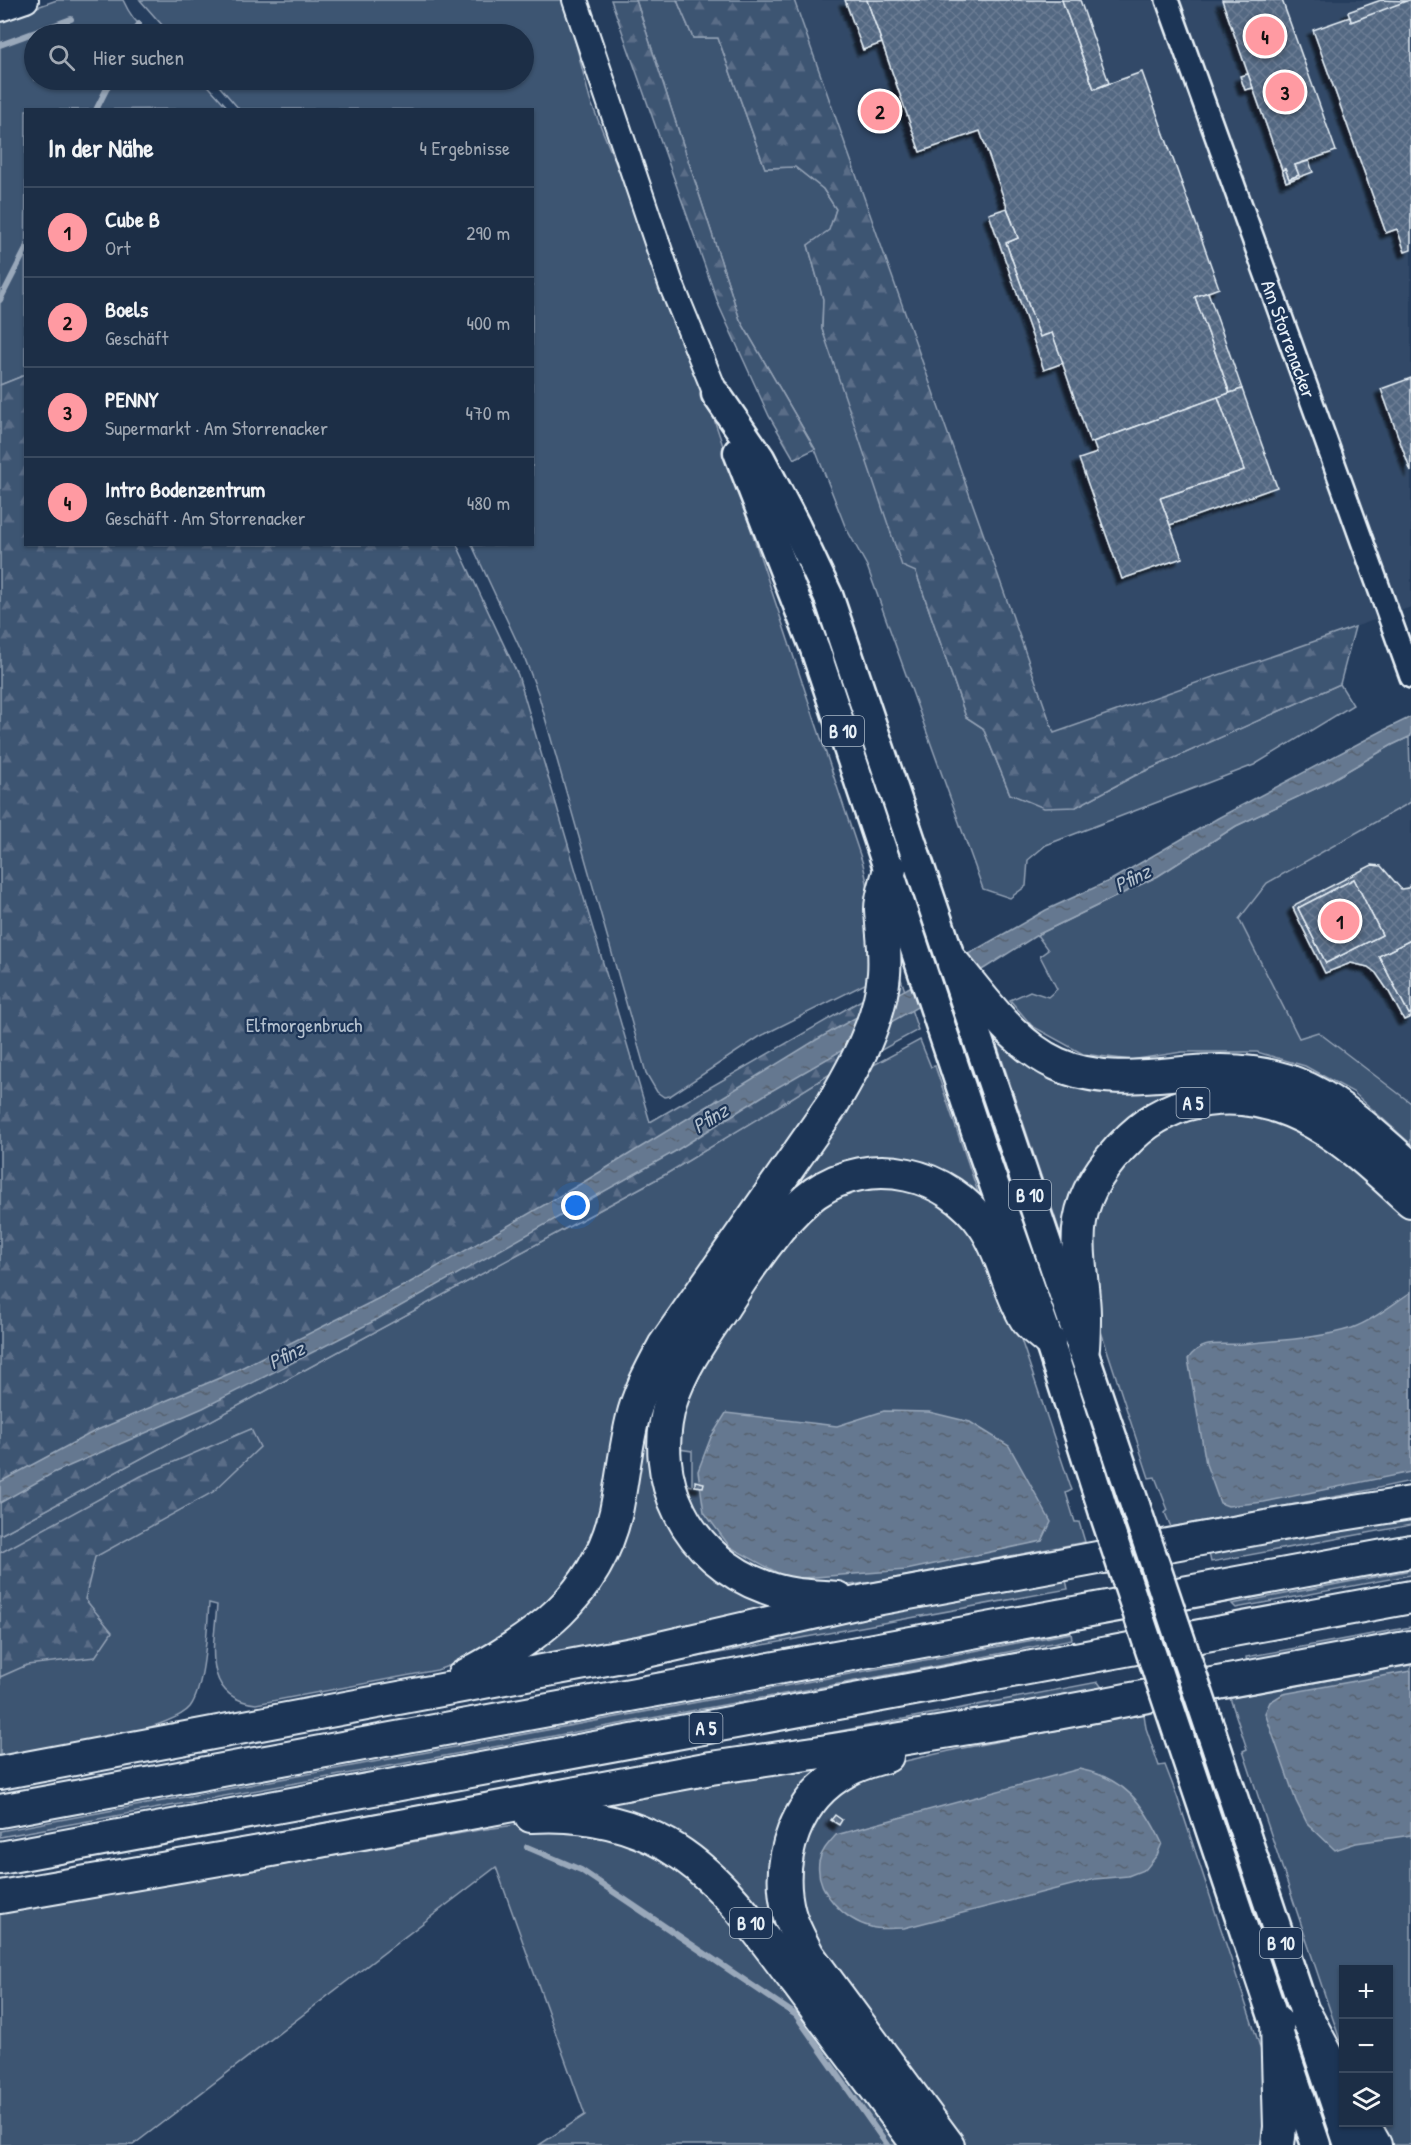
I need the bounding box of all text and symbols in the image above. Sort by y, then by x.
pin: 4 [1246,14,1284,58]
search box [24,24,534,90]
icon: search [45,41,78,74]
text: Hier suchen [93,42,184,72]
pin: 3 [1266,70,1304,115]
pin: 2 [860,88,900,134]
text: In der Nähe [48,130,154,165]
text: 4 Ergebnisse [419,134,510,161]
text: Cube B [105,204,160,234]
text: 1 [64,219,71,246]
text: 290 m [466,219,510,246]
text: Ort [105,234,131,261]
street label: Am Storrenacker [1255,276,1323,402]
text: Boels [105,294,148,324]
text: 2 [63,309,72,336]
text: 400 m [466,309,510,336]
text: Geschäft [105,324,168,351]
text: PENNY [105,384,158,414]
text: 3 [63,399,72,426]
text: 470 m [465,399,510,426]
text: Supermarkt · Am Storrenacker [105,414,328,441]
text: Intro Bodenzentrum [105,474,265,504]
text: 4 [64,489,71,516]
text: 480 m [467,489,510,516]
text: Geschäft · Am Storrenacker [105,504,306,531]
road number: B 10 [822,716,864,746]
water label: Pfinz [1109,856,1157,899]
pin: 1 [1320,898,1360,944]
park label: Elfmorgenbruch [246,1011,362,1038]
road number: A 5 [1176,1088,1210,1118]
water label: Pfinz [687,1095,735,1140]
road number: B 10 [1009,1180,1051,1210]
your location [561,1191,590,1220]
water label: Pfinz [263,1333,311,1376]
road number: A 5 [690,1713,722,1743]
road number: B 10 [730,1908,772,1938]
road number: B 10 [1260,1928,1302,1958]
map controls [1339,1965,1393,2127]
button: + [1339,1965,1393,2019]
button: − [1339,2019,1393,2073]
button: layers [1339,2073,1393,2127]

